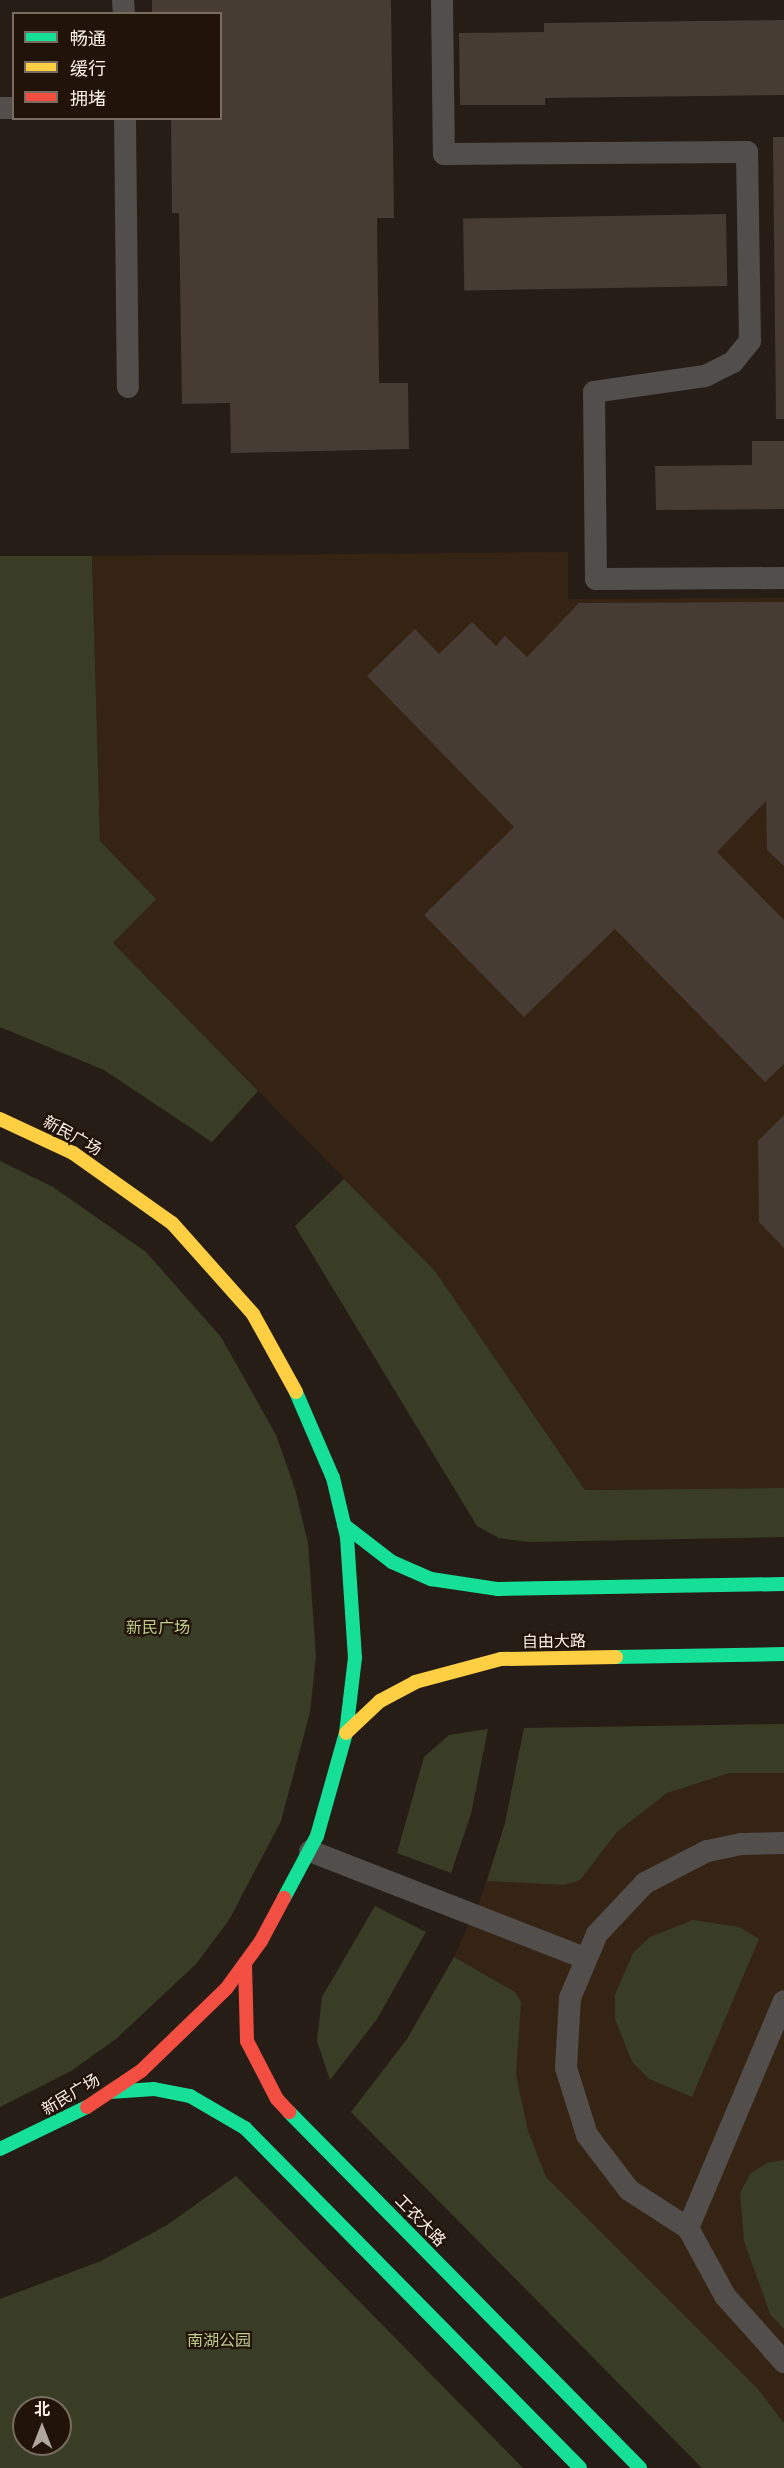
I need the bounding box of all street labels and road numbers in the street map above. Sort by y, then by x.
street label: 新民广场 [39,1112,105,1160]
street label: 自由大路 [522,1632,586,1652]
street label: 新民广场 [39,2070,103,2120]
street label: 工农大路 [391,2191,449,2251]

